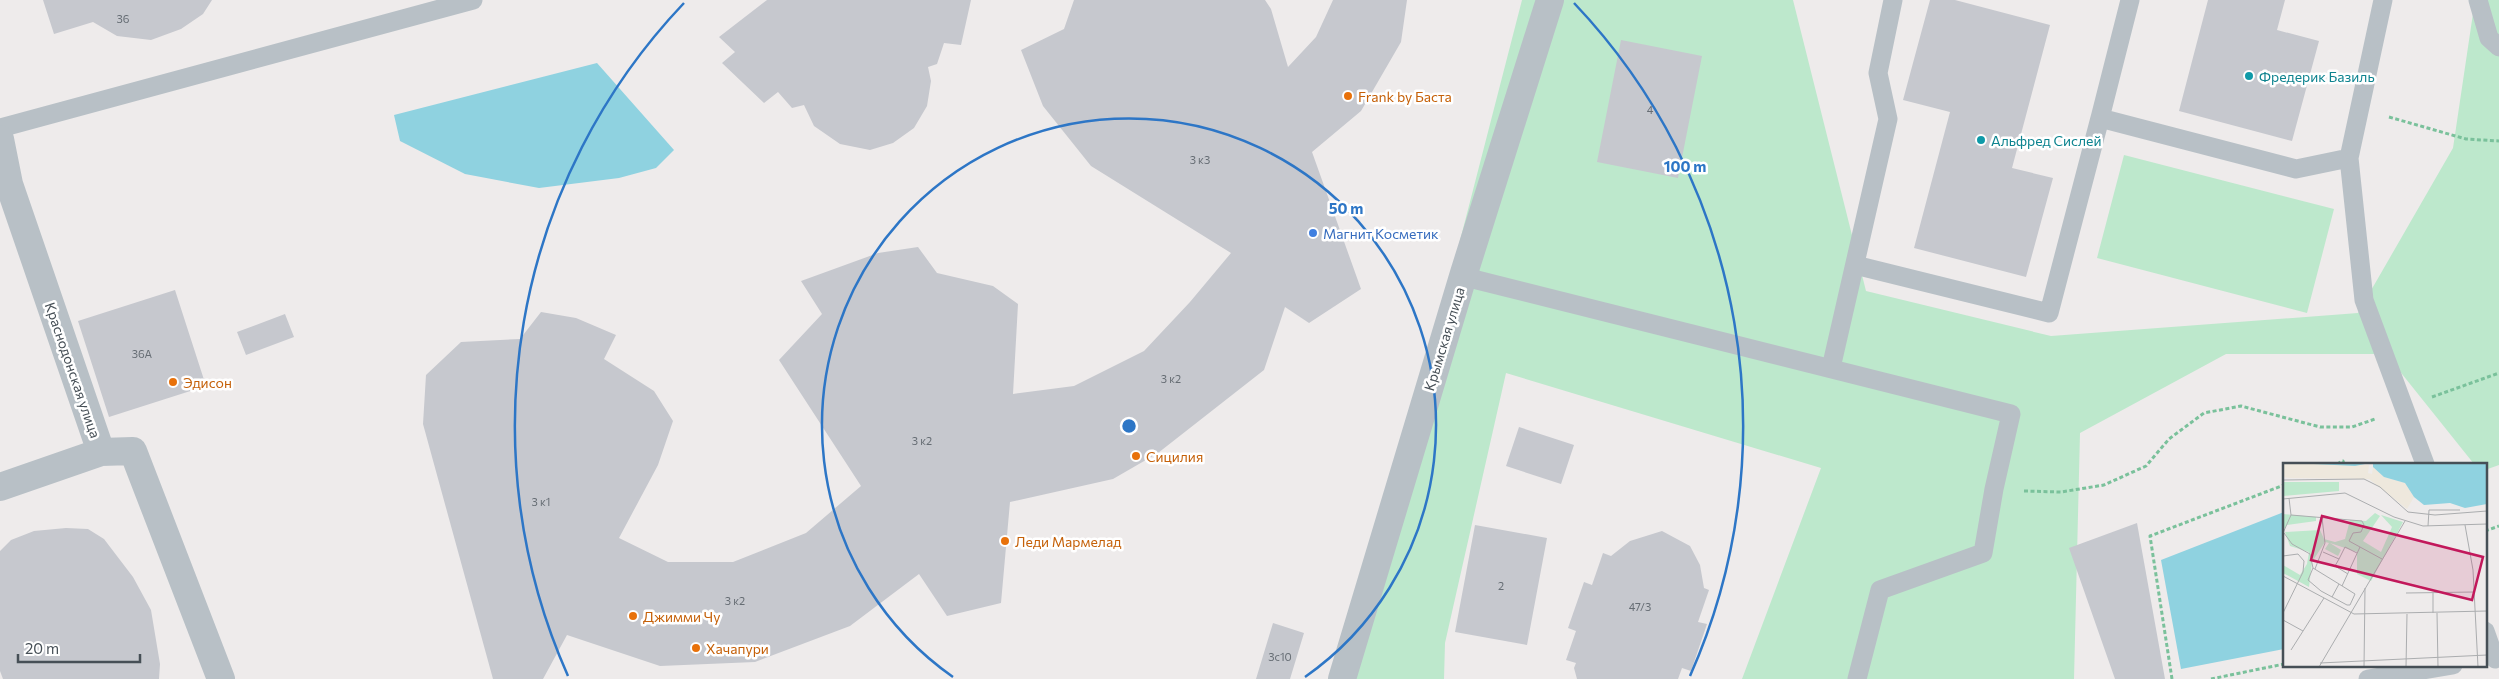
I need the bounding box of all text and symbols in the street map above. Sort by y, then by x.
house number: 36 [117,12,130,25]
place label: Фредерик Базиль [2259,68,2375,85]
marker: Фредерик Базиль [2243,70,2255,82]
place label: Frank by Баста [1358,88,1452,105]
marker: Frank by Баста [1342,90,1354,102]
house number: 4 [1647,103,1654,116]
place label: Альфред Сислей [1991,132,2101,149]
marker: Альфред Сислей [1975,134,1987,146]
house number: 3 к3 [1190,153,1210,166]
text: 100 m [1664,157,1706,175]
text: 50 m [1329,199,1363,217]
place label: Магнит Косметик [1323,225,1439,242]
marker: Магнит Косметик [1307,227,1319,239]
street label: Крымская улица [1420,285,1468,393]
street label: Краснодонская улица [42,300,104,440]
house number: 36А [132,347,153,360]
house number: 3 к2 [1161,372,1181,385]
place label: Эдисон [183,374,232,391]
marker: Эдисон [167,376,179,388]
centre of rings [1120,417,1138,435]
house number: 3 к2 [912,434,932,447]
place label: Сицилия [1146,448,1203,465]
marker: Сицилия [1130,450,1142,462]
inset map [2283,463,2486,666]
house number: 3 к1 [532,495,550,508]
place label: Леди Мармелад [1015,533,1121,550]
marker: Леди Мармелад [999,535,1011,547]
house number: 2 [1498,579,1504,592]
house number: 3 к2 [725,594,745,607]
house number: 47/3 [1629,600,1651,613]
place label: Джимми Чу [643,608,720,625]
marker: Джимми Чу [627,610,639,622]
scale bar [18,632,140,664]
text: 20 m [25,639,59,657]
place label: Хачапури [706,640,769,657]
marker: Хачапури [690,642,702,654]
house number: 3с10 [1268,650,1292,663]

